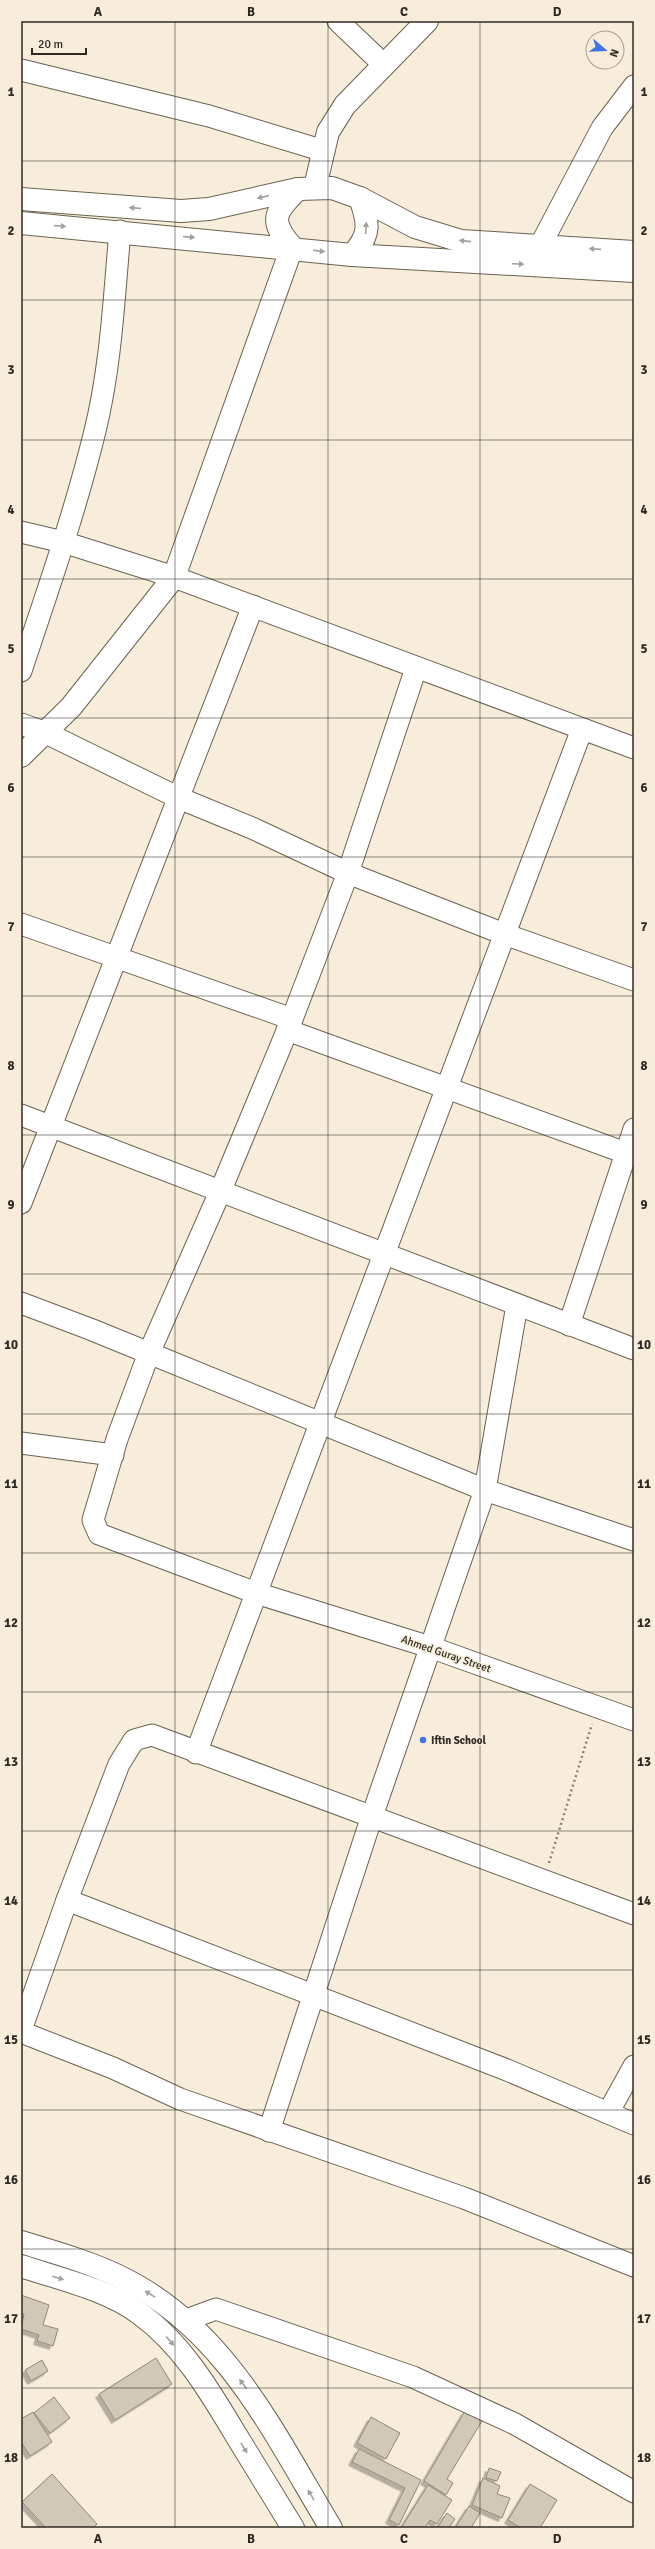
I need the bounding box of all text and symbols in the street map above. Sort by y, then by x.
text: A [94,4,103,20]
text: B [247,4,255,20]
text: C [400,4,408,20]
text: D [553,4,562,20]
scale bar [32,30,86,56]
north arrow [585,30,625,70]
text: 20 m [38,37,63,52]
text: N [607,47,621,59]
text: 1 [7,84,15,100]
text: 1 [640,84,648,100]
one-way arrow [257,194,269,200]
one-way arrow [129,204,141,211]
one-way arrow [363,222,370,234]
text: 2 [7,223,15,239]
one-way arrow [54,223,66,230]
text: 2 [640,223,648,239]
one-way arrow [183,234,195,241]
one-way arrow [459,237,471,244]
one-way arrow [589,246,601,253]
one-way arrow [313,248,325,254]
one-way arrow [512,260,524,267]
text: 3 [7,362,15,378]
text: 3 [640,362,648,378]
text: 4 [7,502,15,518]
text: 4 [640,502,648,518]
text: 5 [7,641,15,657]
text: 5 [640,641,648,657]
text: 6 [7,780,15,796]
text: 6 [640,780,648,796]
text: 7 [7,919,15,935]
text: 7 [640,919,648,935]
text: 8 [7,1058,15,1074]
text: 8 [640,1058,648,1074]
text: 9 [7,1197,15,1213]
text: 9 [640,1197,648,1213]
text: 10 [4,1337,18,1353]
text: 10 [637,1337,651,1353]
text: 11 [4,1476,18,1492]
text: 11 [637,1476,651,1492]
text: 12 [4,1615,18,1631]
text: 12 [637,1615,651,1631]
street label: Ahmed Guray Street [399,1633,493,1675]
place label: Iftin School [431,1734,487,1747]
marker: Iftin School [418,1735,428,1745]
text: 13 [4,1754,18,1770]
text: 13 [637,1754,651,1770]
text: 14 [4,1893,18,1909]
text: 14 [637,1893,651,1909]
text: 15 [4,2032,18,2048]
text: 15 [637,2032,651,2048]
text: 16 [4,2172,18,2188]
text: 16 [637,2172,651,2188]
one-way arrow [52,2275,64,2281]
one-way arrow [145,2290,155,2298]
text: 17 [4,2311,18,2327]
text: 17 [637,2311,651,2327]
one-way arrow [166,2336,175,2346]
one-way arrow [239,2378,247,2389]
one-way arrow [240,2442,247,2454]
text: 18 [4,2450,18,2466]
text: 18 [637,2450,651,2466]
one-way arrow [307,2489,314,2501]
text: A [94,2531,103,2547]
text: B [247,2531,255,2547]
text: C [400,2531,408,2547]
text: D [553,2531,562,2547]

